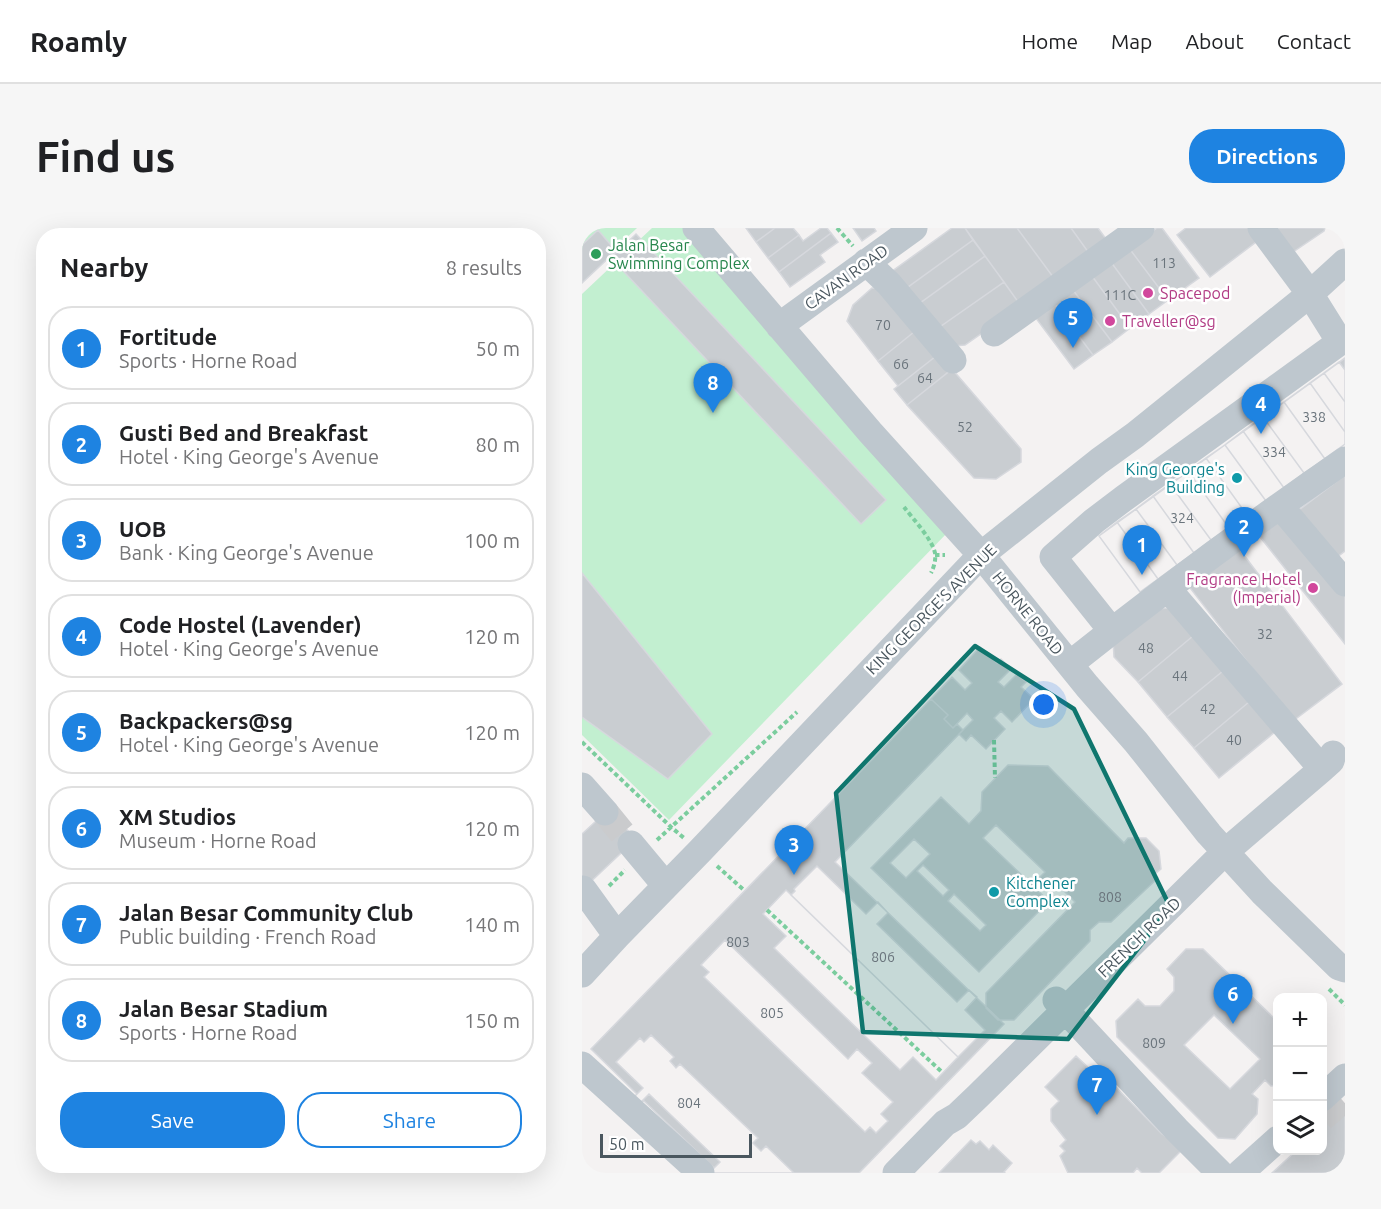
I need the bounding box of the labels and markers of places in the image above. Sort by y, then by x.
place label: Jalan Besar Swimming Complex [608,236,750,272]
marker: Jalan Besar Swimming Complex [589,247,603,261]
place label: Spacepod [1160,284,1230,302]
marker: Spacepod [1141,286,1155,300]
pin: 5 [1054,298,1092,348]
place label: Traveller@sg [1122,312,1216,330]
marker: Traveller@sg [1103,314,1117,328]
pin: 8 [694,364,732,413]
pin: 4 [1242,384,1280,434]
place label: King George's Building [1126,460,1225,496]
marker: King George's Building [1230,471,1244,485]
pin: 2 [1224,508,1264,557]
pin: 1 [1122,526,1162,575]
place label: Fragrance Hotel (Imperial) [1186,570,1301,607]
marker: Fragrance Hotel (Imperial) [1306,581,1320,595]
pin: 3 [774,826,814,875]
place label: Kitchener Complex [1006,874,1076,910]
marker: Kitchener Complex [987,885,1001,899]
pin: 6 [1214,974,1252,1024]
pin: 7 [1078,1066,1116,1115]

